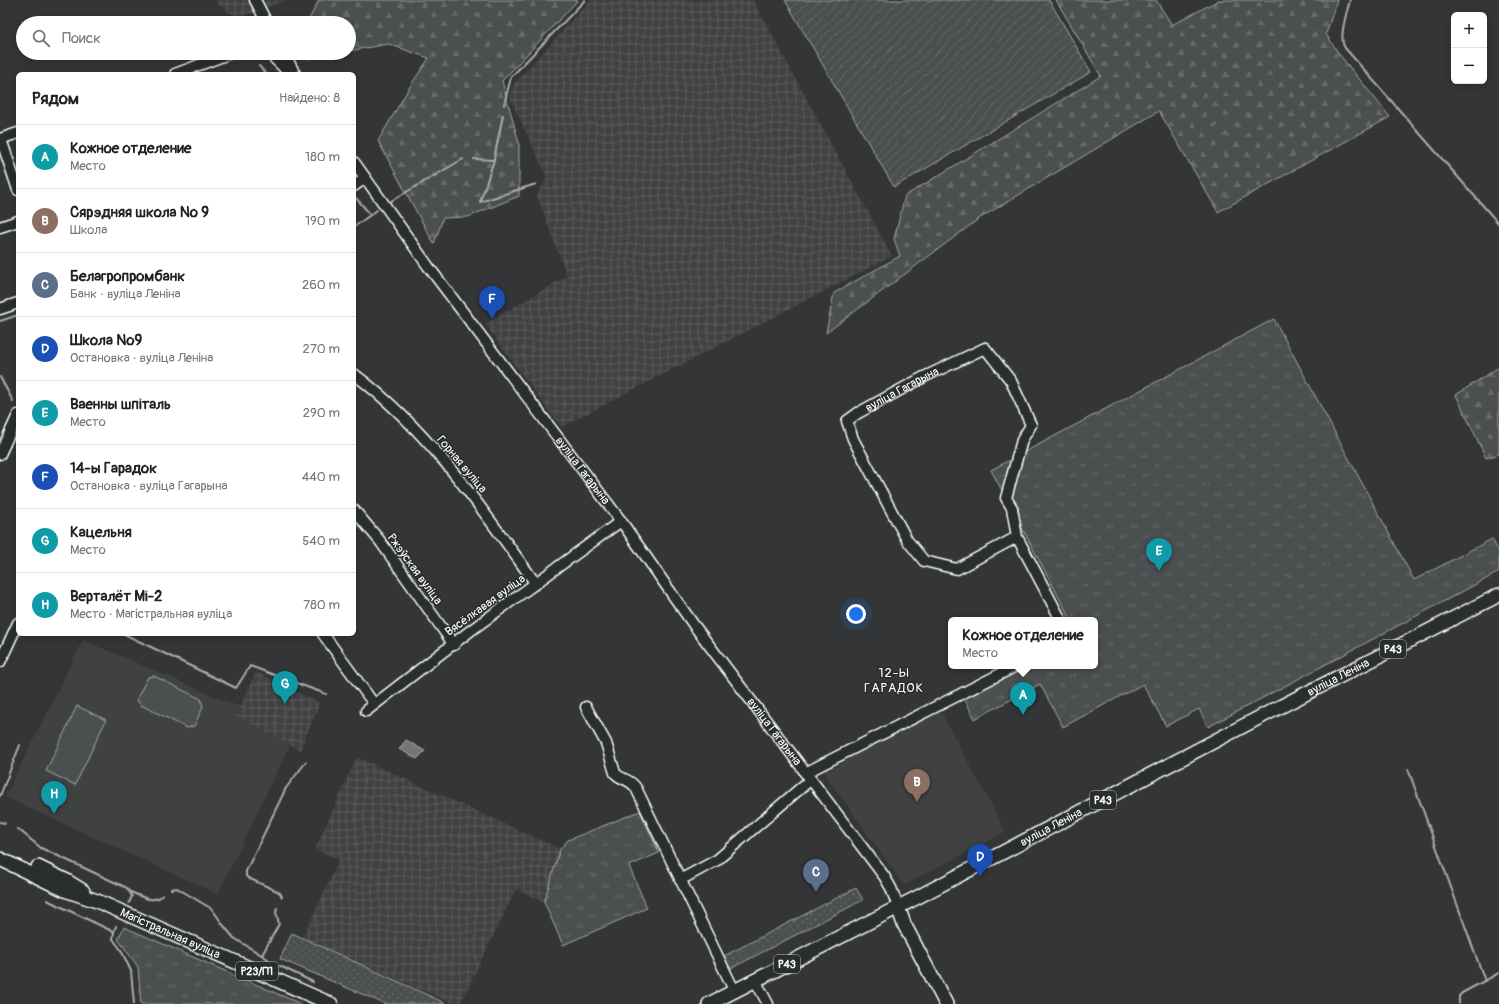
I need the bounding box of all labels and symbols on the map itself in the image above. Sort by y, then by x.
pin: F [479,286,505,319]
street label: вуліца Гагарына [863,364,942,416]
street label: Горная вуліца [433,433,490,496]
street label: вуліца Гагарына [552,434,613,508]
street label: Ржэўская вуліца [384,531,446,608]
pin: E [1146,538,1172,571]
street label: Вясёлкавая вуліца [442,571,529,640]
your location [846,604,866,624]
road number: Р43 [1380,640,1406,658]
street label: вуліца Леніна [1305,655,1372,700]
district label: 12-Ы ГАРАДОК [864,665,924,696]
pin: G [272,671,298,704]
pin: A [1010,682,1036,715]
street label: вуліца Гагарына [744,695,805,769]
pin: B [904,769,930,802]
pin: H [41,781,67,814]
road number: Р43 [1090,791,1116,809]
street label: вуліца Леніна [1018,805,1085,850]
pin: D [967,844,993,877]
pin: C [803,859,829,892]
street label: Магістральная вуліца [118,905,223,963]
road number: Р43 [774,955,800,973]
road number: Р23/П1 [236,962,278,980]

